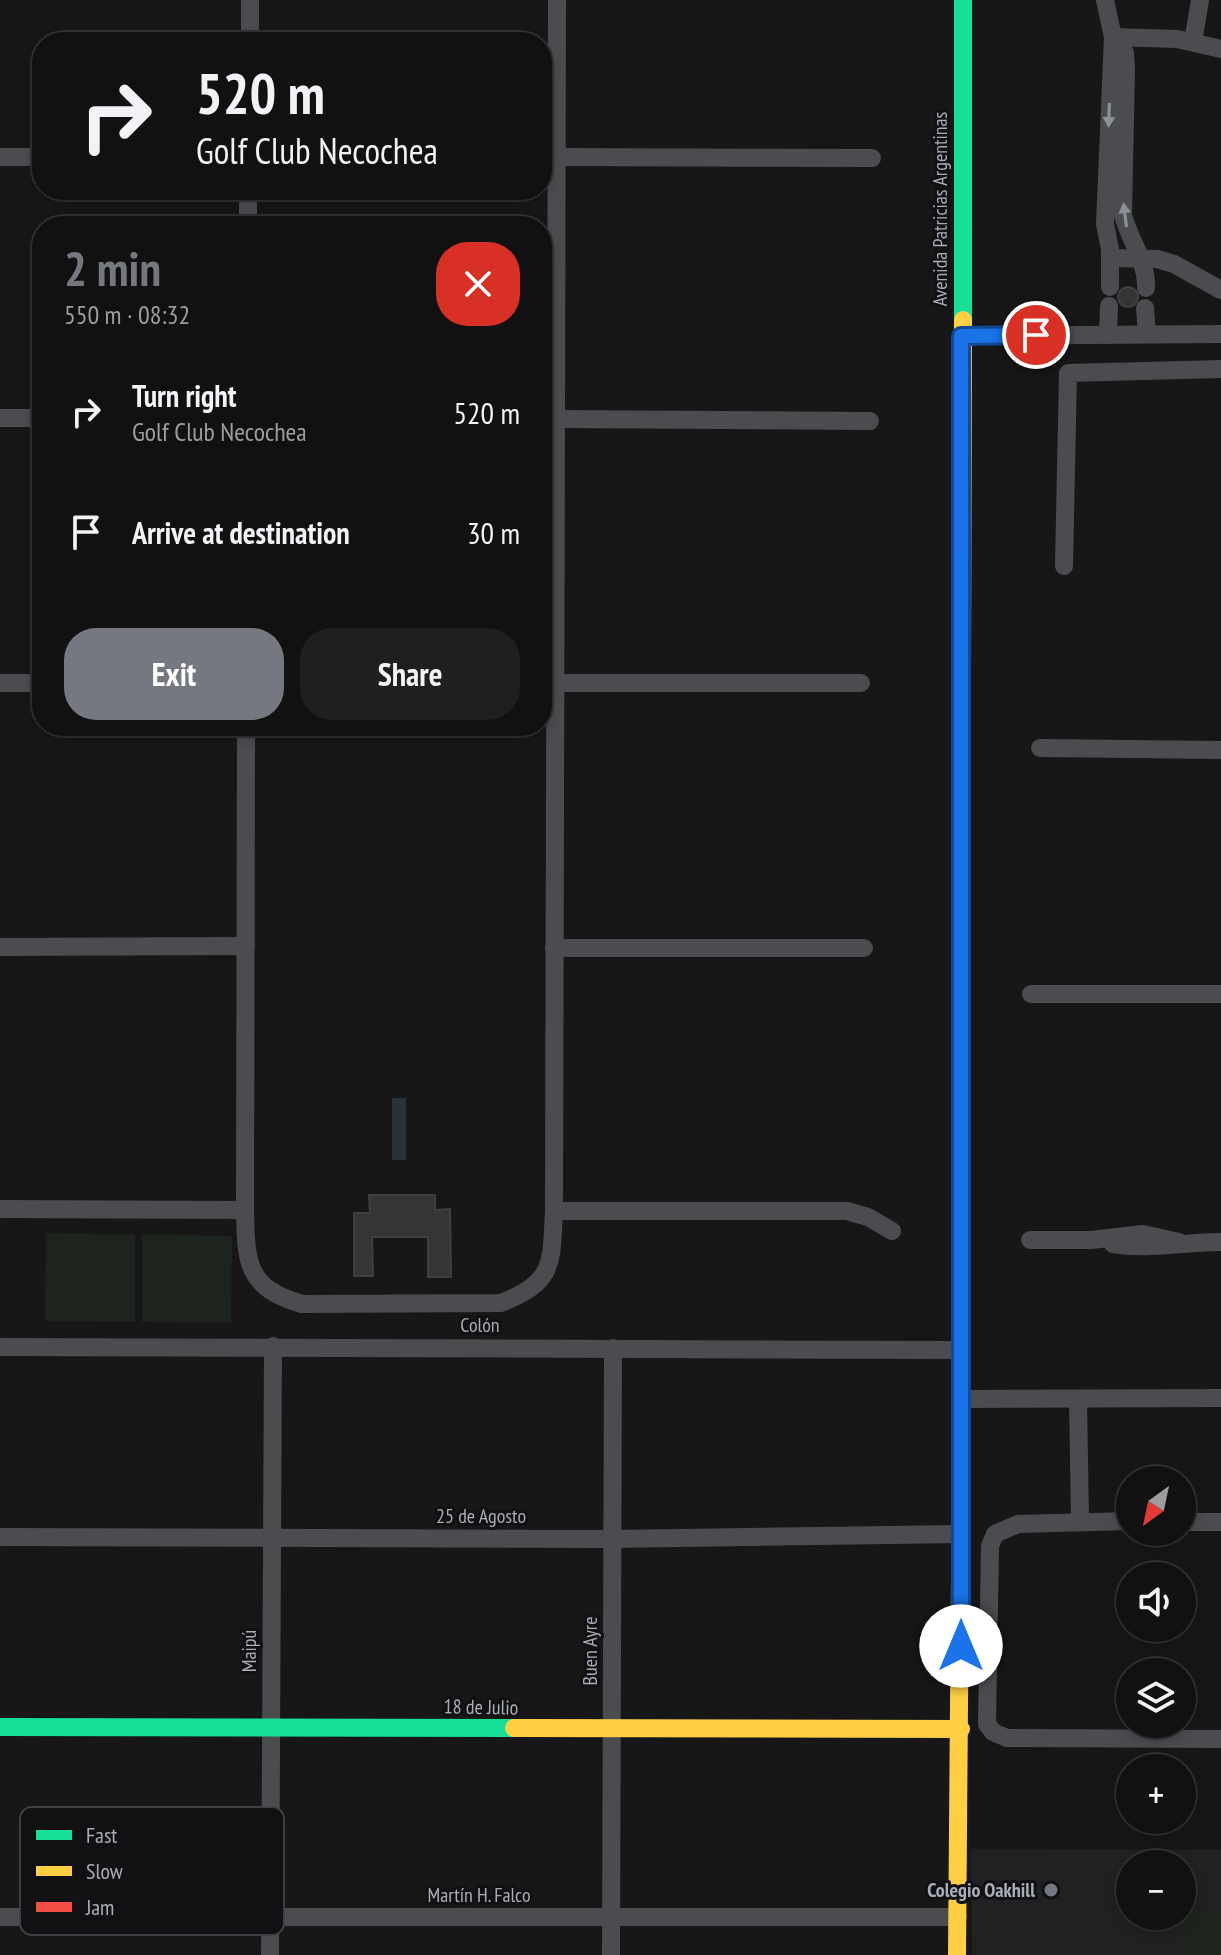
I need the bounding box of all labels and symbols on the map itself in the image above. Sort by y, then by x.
one-way arrow [1102,103,1115,128]
street label: Avenida Patricias Argentinas [927,111,953,306]
one-way arrow [1118,202,1131,227]
pin [1002,301,1070,369]
street label: Colón [460,1312,500,1338]
north arrow [1116,1466,1196,1546]
street label: 25 de Agosto [436,1503,526,1529]
position arrow [919,1604,1003,1688]
street label: Buen Ayre [577,1617,603,1685]
street label: Maipú [236,1630,262,1672]
street label: 18 de Julio [444,1693,518,1721]
legend [20,1807,284,1935]
text: Fast [86,1821,117,1849]
text: Slow [86,1857,123,1885]
place label: Colegio Oakhill [927,1877,1035,1903]
marker: Colegio Oakhill [1042,1881,1060,1899]
street label: Martín H. Falco [427,1882,531,1908]
text: Jam [85,1893,114,1921]

